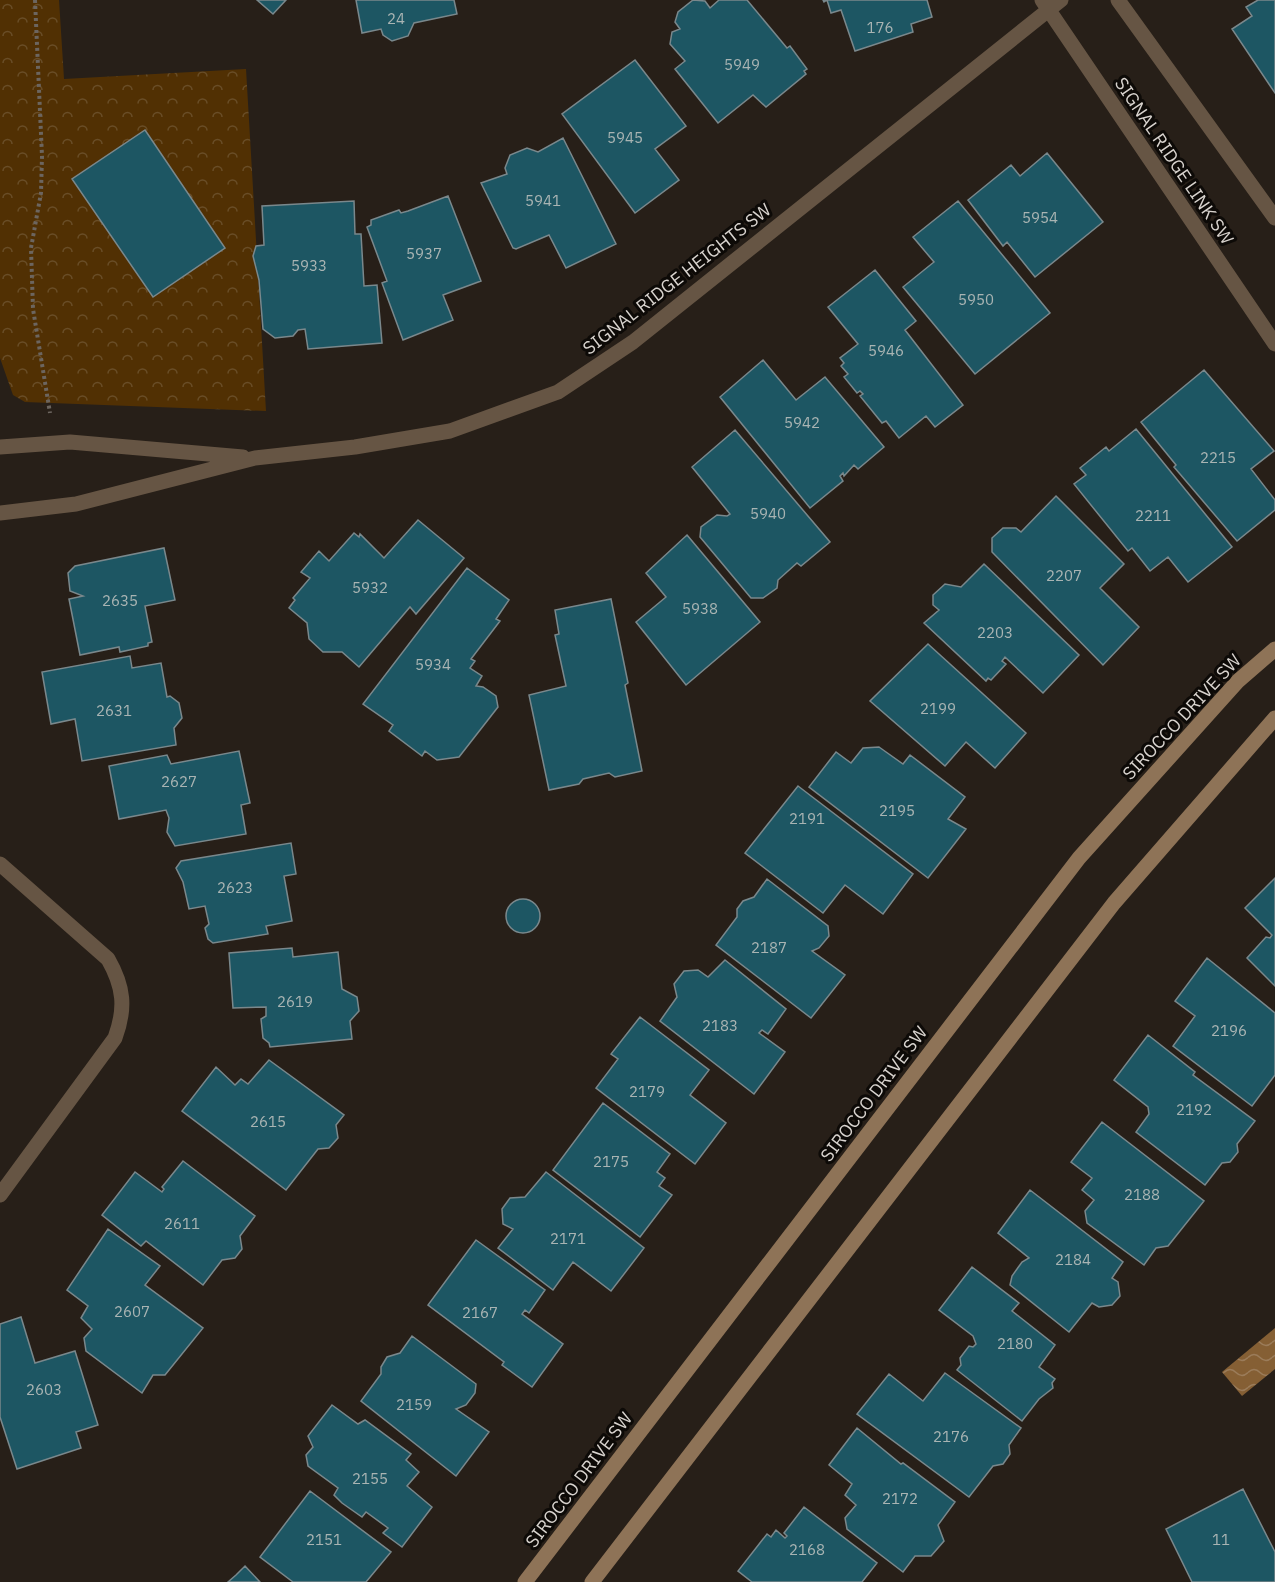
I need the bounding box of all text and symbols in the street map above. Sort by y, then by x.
house number: 24 [387,9,405,28]
house number: 176 [866,18,894,37]
house number: 5949 [724,55,760,74]
street label: SIGNAL RIDGE LINK SW [1110,73,1239,249]
house number: 5945 [607,128,643,147]
house number: 5941 [525,191,561,210]
street label: SIGNAL RIDGE HEIGHTS SW [578,198,775,359]
house number: 5954 [1022,208,1058,227]
house number: 5937 [406,244,442,263]
house number: 5933 [291,256,327,275]
house number: 5950 [958,290,994,309]
house number: 5946 [868,341,904,360]
house number: 5942 [784,413,820,432]
house number: 2215 [1200,448,1236,467]
house number: 5940 [750,504,786,523]
house number: 2211 [1135,506,1171,525]
house number: 2207 [1046,566,1082,585]
house number: 5932 [352,578,388,597]
house number: 2635 [102,591,138,610]
house number: 5938 [682,599,718,618]
house number: 2203 [977,623,1013,642]
street label: SIROCCO DRIVE SW [1117,649,1246,784]
house number: 5934 [415,655,451,674]
house number: 2199 [920,699,956,718]
house number: 2631 [96,701,132,720]
house number: 2627 [161,772,197,791]
house number: 2195 [879,801,915,820]
house number: 2191 [789,809,825,828]
house number: 2623 [217,878,253,897]
house number: 2187 [751,938,787,957]
house number: 2619 [277,992,313,1011]
house number: 2183 [702,1016,738,1035]
street label: SIROCCO DRIVE SW [815,1021,932,1166]
house number: 2196 [1211,1021,1247,1040]
house number: 2179 [629,1082,665,1101]
house number: 2192 [1176,1100,1212,1119]
house number: 2615 [250,1112,286,1131]
house number: 2175 [593,1152,629,1171]
house number: 2188 [1124,1185,1160,1204]
house number: 2611 [164,1214,200,1233]
house number: 2171 [550,1229,586,1248]
house number: 2184 [1055,1250,1091,1269]
house number: 2607 [114,1302,150,1321]
house number: 2167 [462,1303,498,1322]
house number: 2180 [997,1334,1033,1353]
house number: 2603 [26,1380,62,1399]
house number: 2159 [396,1395,432,1414]
street label: SIROCCO DRIVE SW [520,1407,637,1552]
house number: 2176 [933,1427,969,1446]
house number: 2155 [352,1469,388,1488]
house number: 2172 [882,1489,918,1508]
house number: 2151 [306,1530,342,1549]
house number: 11 [1212,1530,1230,1549]
house number: 2168 [789,1540,825,1559]

